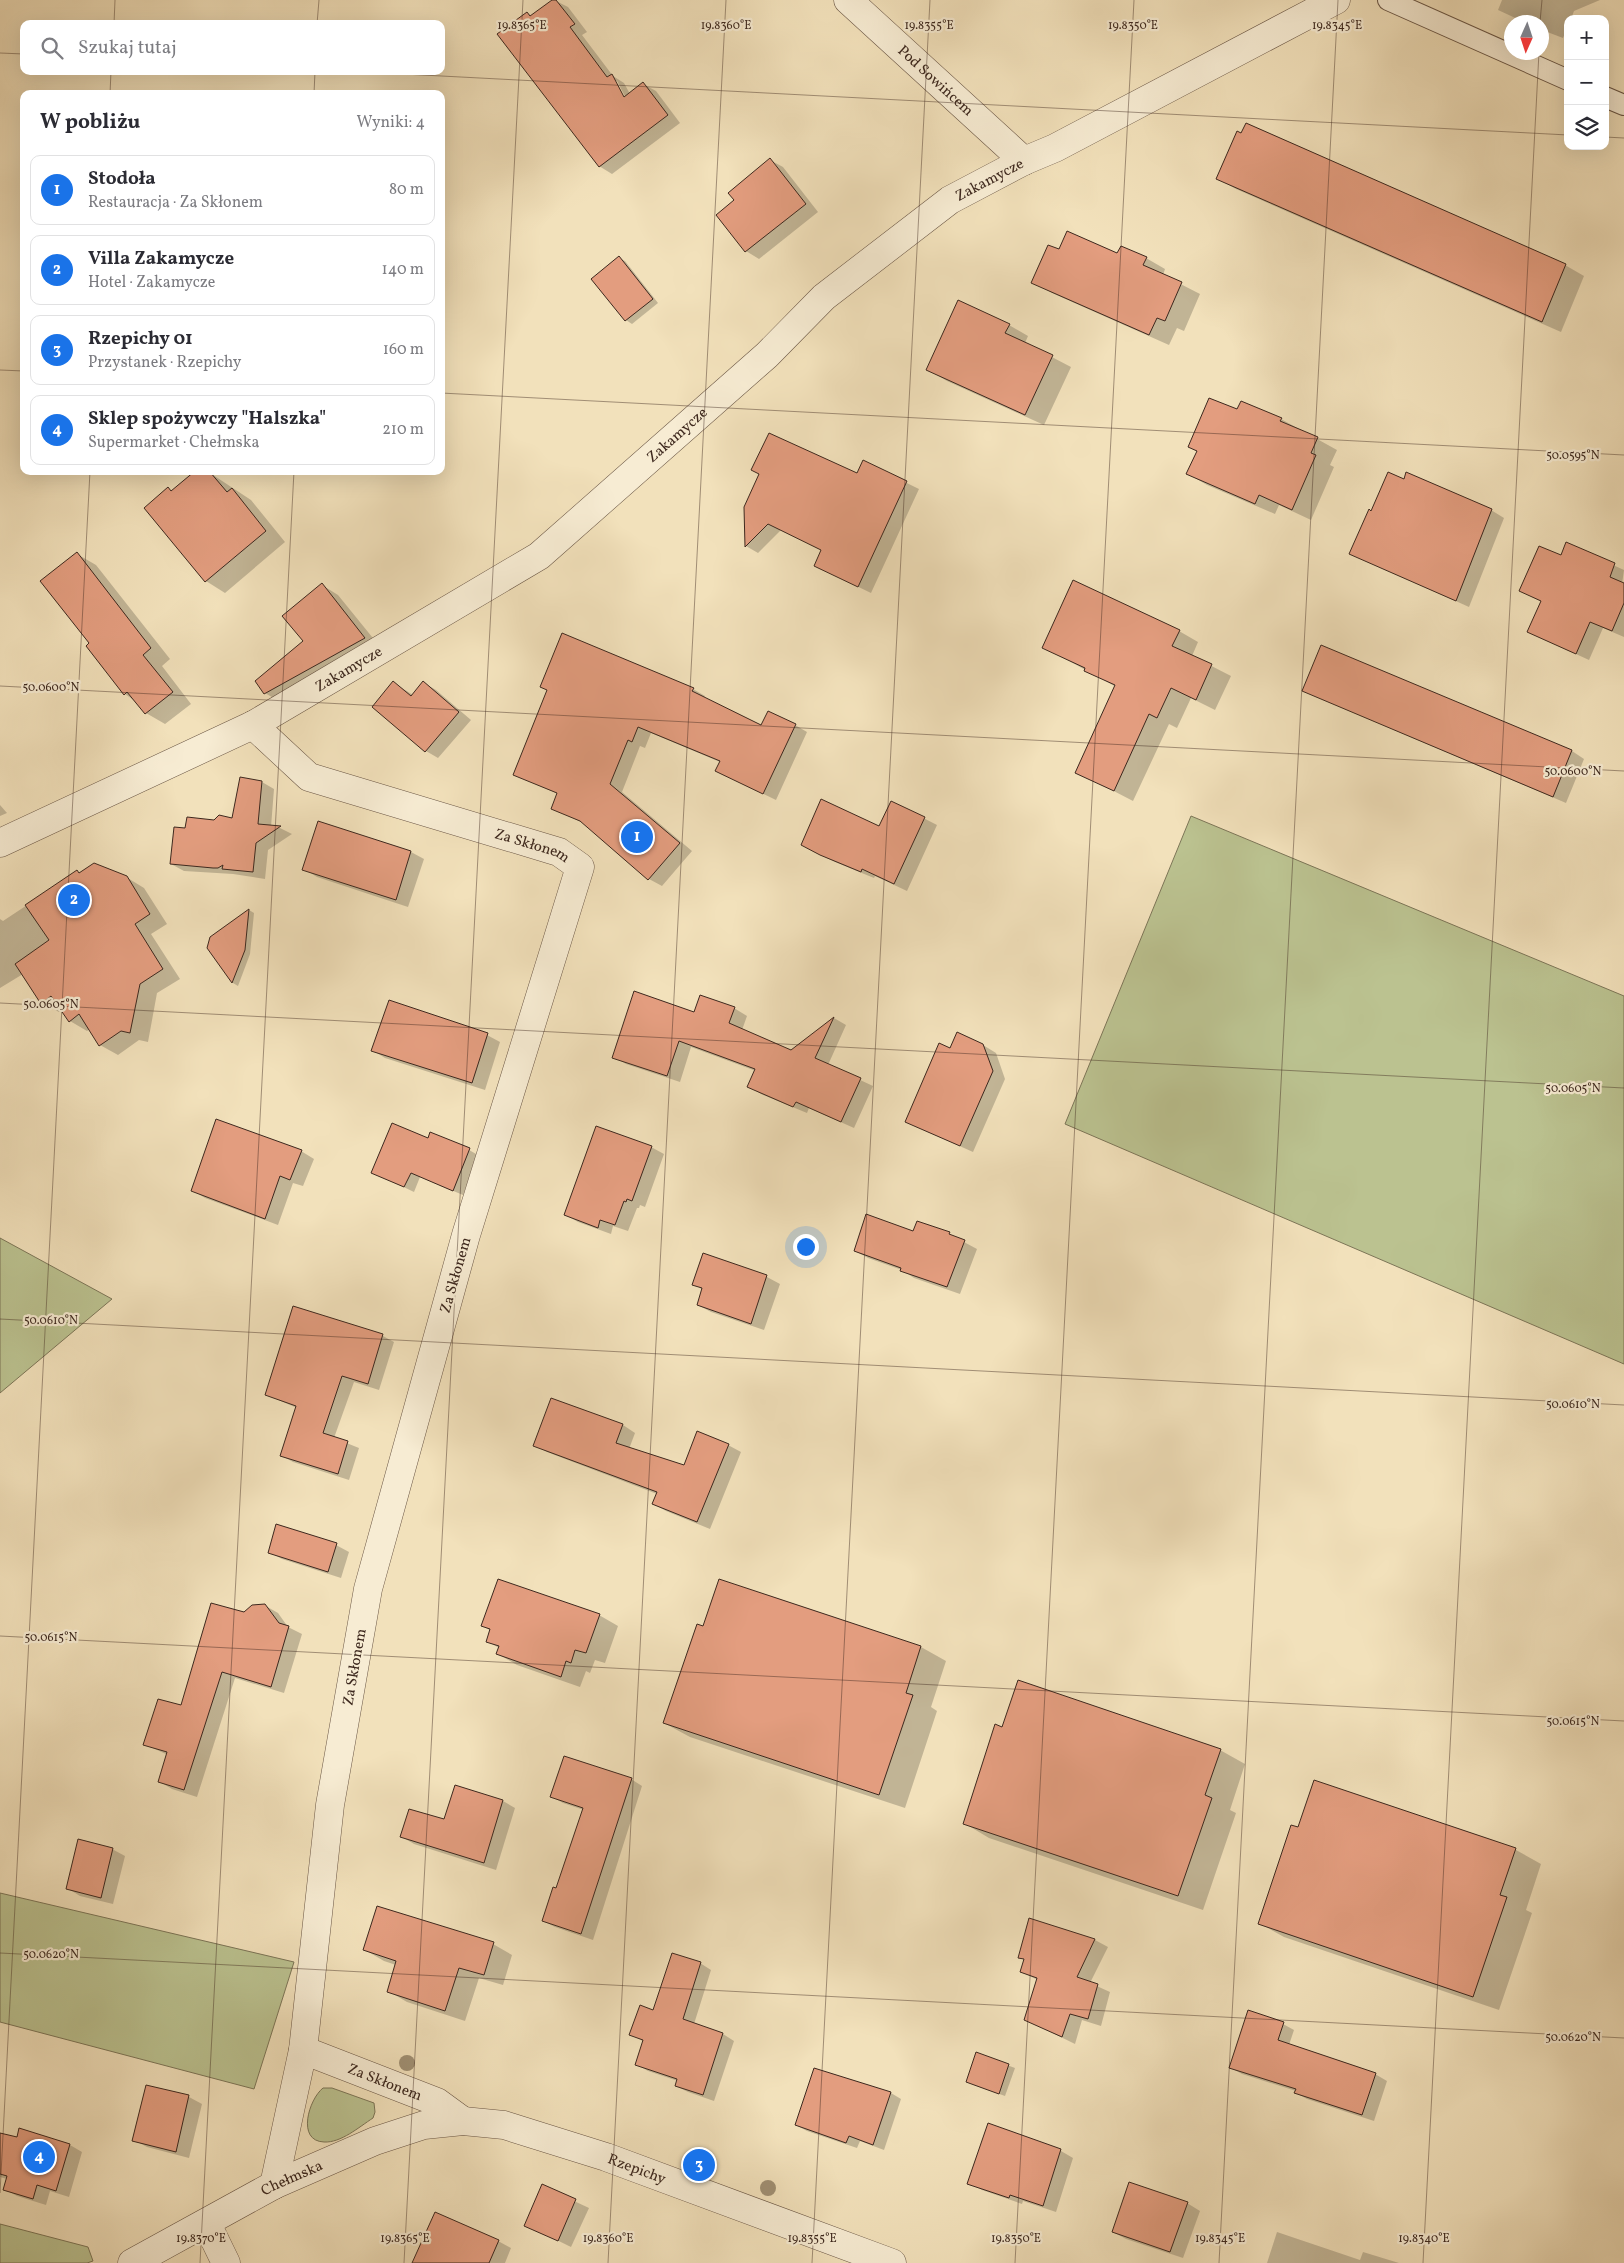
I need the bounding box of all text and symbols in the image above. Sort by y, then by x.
north arrow [1504,15,1549,60]
map controls [1564,15,1609,150]
button: + [1564,15,1609,60]
text: 19.8365°E [497,18,547,34]
text: 19.8360°E [701,18,751,34]
text: 19.8355°E [904,18,954,34]
text: 19.8350°E [1108,18,1158,34]
text: 19.8345°E [1312,18,1362,34]
search box [20,20,445,75]
icon: search [38,34,66,62]
text: Szukaj tutaj [78,35,177,61]
street label: Pod Sowińcem [892,41,977,122]
button: − [1564,60,1609,105]
button: layers [1564,105,1609,150]
text: W pobliżu [40,108,140,137]
text: Wyniki: 4 [357,112,425,134]
street label: Zakamycze [952,154,1028,207]
text: Stodoła [88,166,156,192]
text: 1 [54,179,60,201]
text: 80 m [389,179,424,201]
text: Restauracja · Za Skłonem [88,192,263,214]
text: Villa Zakamycze [88,246,234,272]
text: 2 [53,259,61,281]
text: 140 m [382,259,424,281]
text: Hotel · Zakamycze [88,272,215,294]
text: Rzepichy 01 [88,326,193,352]
text: 3 [53,339,61,361]
text: 160 m [383,339,424,361]
text: Przystanek · Rzepichy [88,352,241,374]
street label: Zakamycze [643,403,713,468]
text: Sklep spożywczy "Halszka" [88,406,326,432]
text: 4 [52,419,62,441]
text: 210 m [382,419,424,441]
text: Supermarket · Chełmska [88,432,259,454]
text: 50.0595°N [1546,448,1600,464]
street label: Zakamycze [312,642,387,698]
text: 50.0600°N [23,680,80,696]
text: 50.0600°N [1545,764,1602,780]
pin: 1 [621,818,653,856]
street label: Za Skłonem [492,824,574,869]
pin: 2 [58,881,90,919]
text: 50.0605°N [23,997,79,1013]
text: 50.0605°N [1545,1081,1601,1097]
your location [793,1234,819,1260]
street label: Za Skłonem [436,1235,477,1316]
text: 50.0610°N [24,1313,78,1329]
text: 50.0610°N [1546,1397,1600,1413]
street label: Za Skłonem [338,1627,373,1708]
text: 50.0615°N [25,1630,78,1646]
text: 50.0615°N [1547,1714,1600,1730]
text: 50.0620°N [23,1947,79,1963]
text: 50.0620°N [1545,2030,1601,2046]
street label: Za Skłonem [344,2059,425,2107]
pin: 4 [23,2138,55,2176]
pin: 3 [683,2146,715,2184]
street label: Rzepichy [604,2149,669,2190]
street label: Chełmska [257,2156,326,2202]
text: 19.8370°E [176,2231,226,2247]
text: 19.8365°E [380,2231,430,2247]
text: 19.8360°E [583,2231,633,2247]
text: 19.8355°E [787,2231,837,2247]
text: 19.8350°E [991,2231,1041,2247]
text: 19.8345°E [1195,2231,1245,2247]
text: 19.8340°E [1398,2231,1450,2247]

